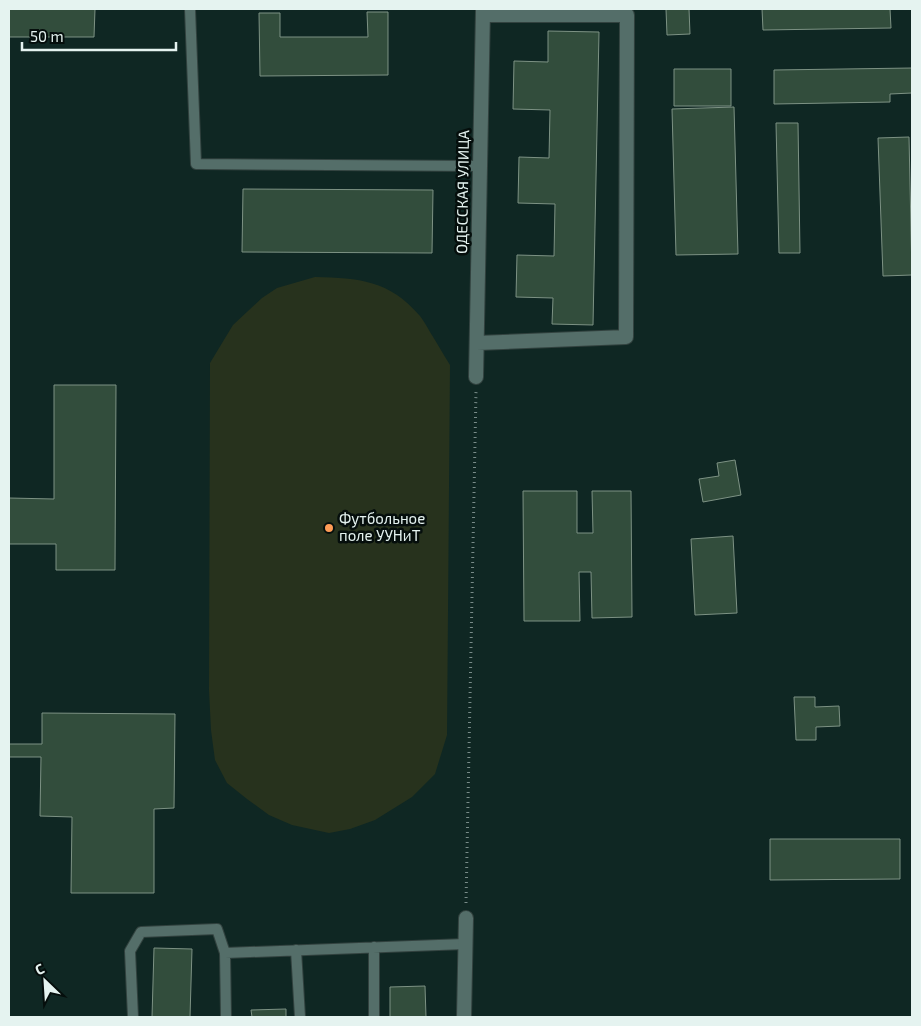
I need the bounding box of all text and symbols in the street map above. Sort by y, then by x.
scale bar [22,20,176,52]
text: 50 m [30,27,64,45]
street label: ОДЕССКАЯ УЛИЦА [452,129,472,254]
place label: Футбольное поле УУНиТ [339,509,425,544]
marker: Футбольное поле УУНиТ [323,522,335,534]
north arrow [20,956,70,1006]
text: С [32,959,47,978]

